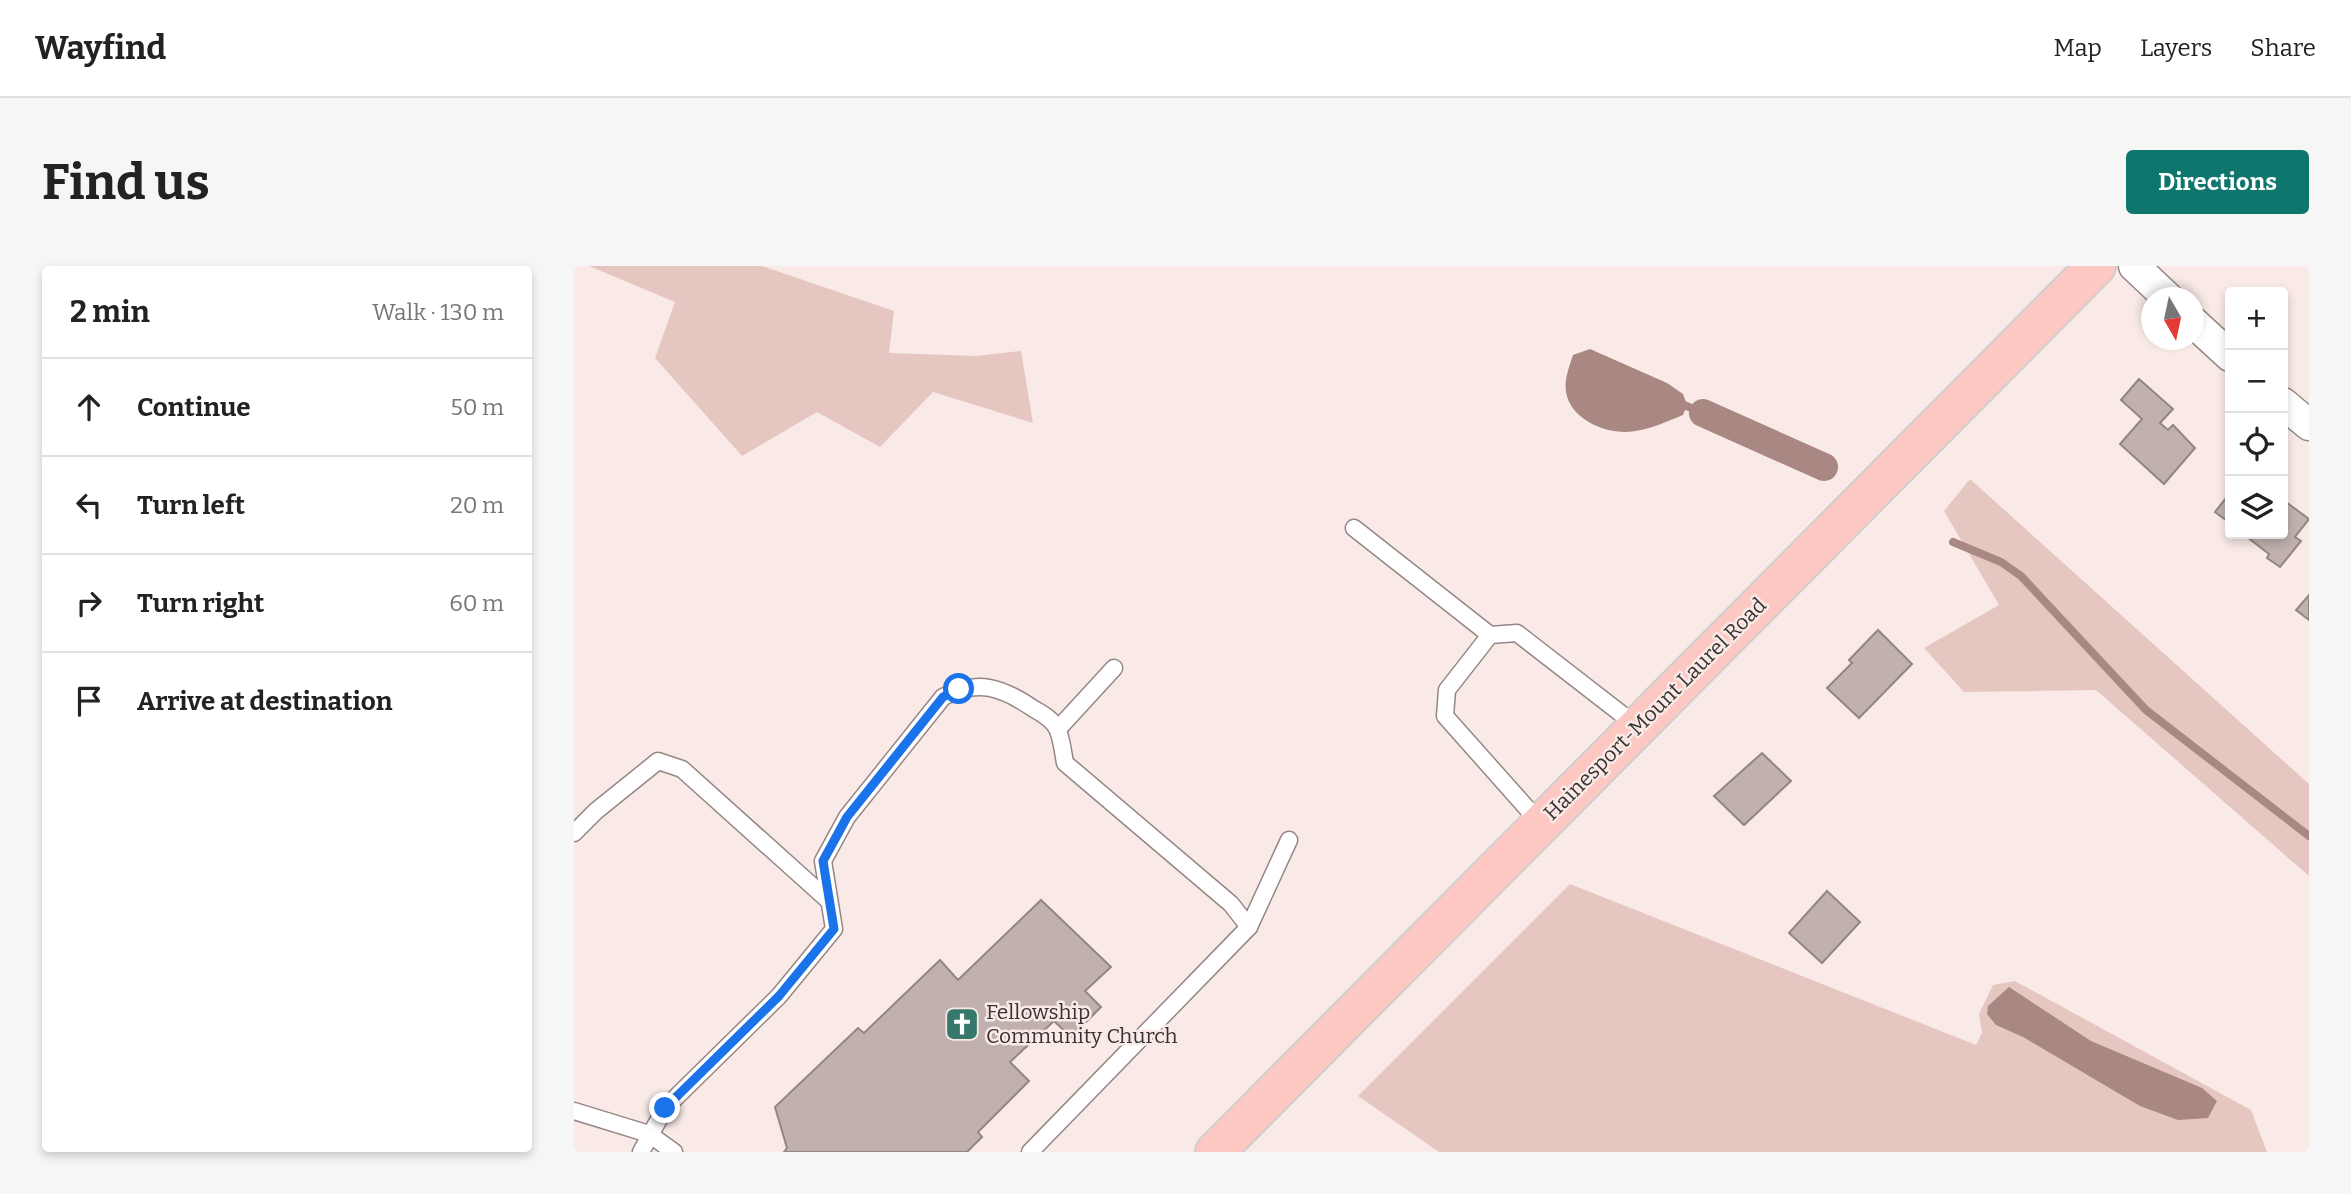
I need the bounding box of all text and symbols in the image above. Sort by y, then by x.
text: Wayfind [35,28,166,68]
text: Map [2054,34,2102,62]
text: Layers [2140,34,2212,62]
text: Share [2250,34,2316,62]
button: Directions [2126,150,2309,214]
text: Find us [42,153,210,212]
north arrow [2141,287,2204,350]
map controls [2225,287,2288,539]
button: + [2225,287,2288,350]
text: 2 min [70,294,150,330]
text: Walk · 130 m [372,298,504,326]
button: − [2225,350,2288,413]
icon: ahead [70,388,108,426]
text: Continue [137,392,251,423]
text: 50 m [450,393,504,421]
button: locate [2225,413,2288,476]
button: layers [2225,476,2288,539]
icon: left [70,486,108,524]
text: Turn left [137,490,245,521]
text: 20 m [450,491,504,519]
icon: right [70,584,108,622]
text: Turn right [137,588,264,619]
text: 60 m [449,589,504,617]
street label: Hainesport-Mount Laurel Road [1538,592,1772,826]
route start [943,673,974,704]
icon: arrive [70,682,108,720]
text: Arrive at destination [137,686,392,717]
place label: Fellowship Community Church [986,999,1178,1049]
church icon: Fellowship Community Church [943,1005,981,1043]
route end [649,1092,680,1123]

